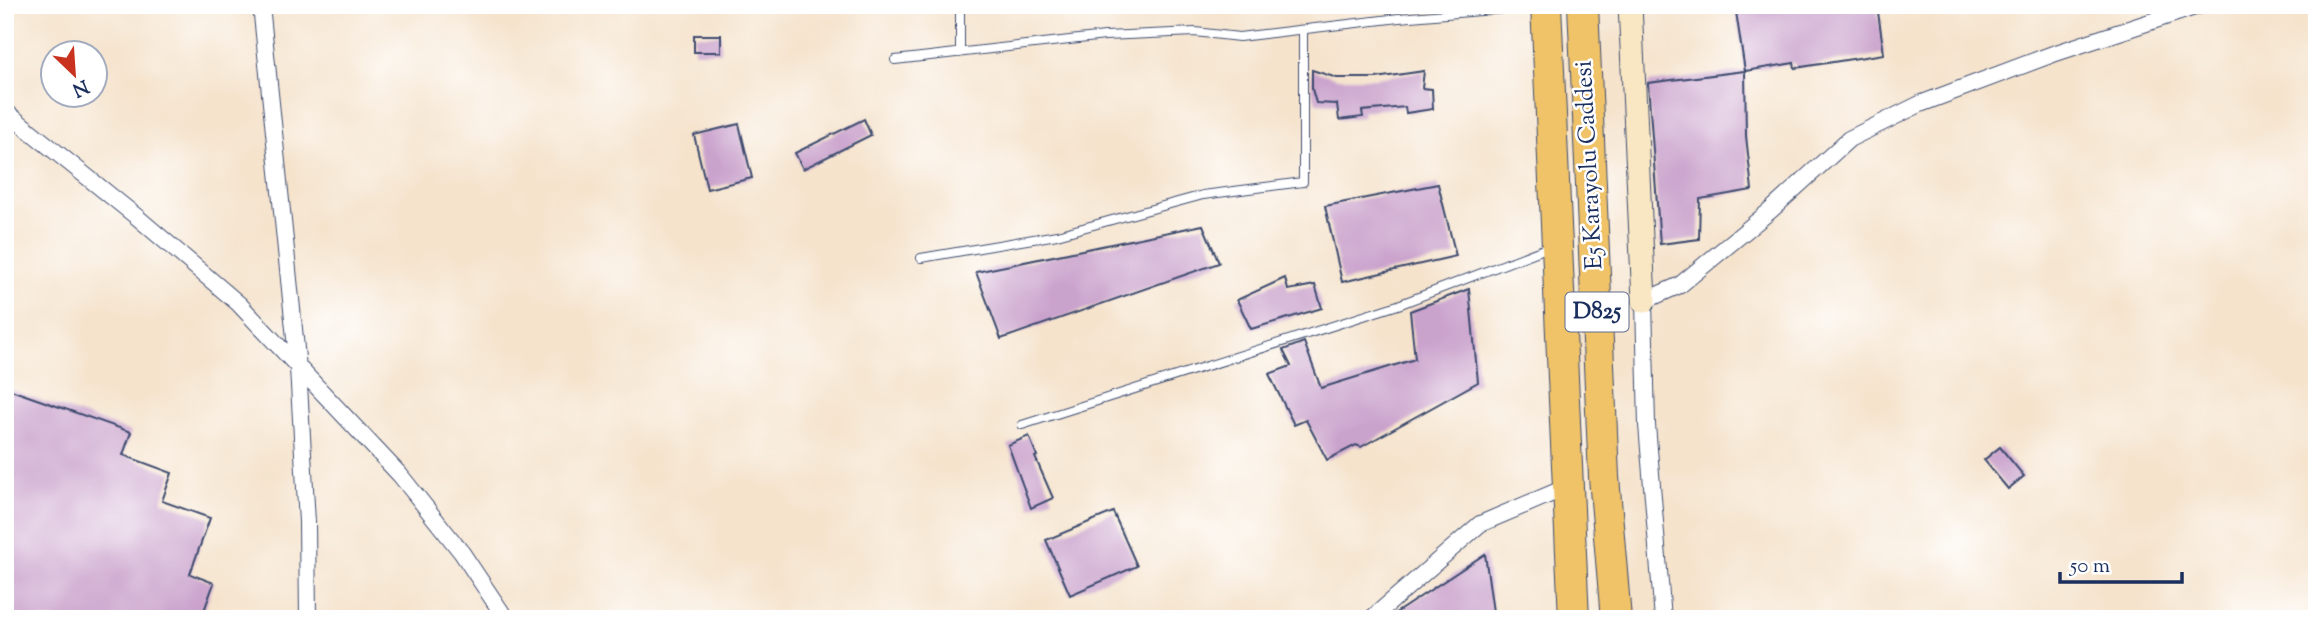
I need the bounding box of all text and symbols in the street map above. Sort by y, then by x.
north arrow [38,38,108,108]
street label: E5 Karayolu Caddesi [1568,59,1612,270]
text: N [68,72,93,103]
road number: D825 [1566,292,1628,332]
scale bar [2060,540,2182,584]
text: 50 m [2069,552,2110,582]

